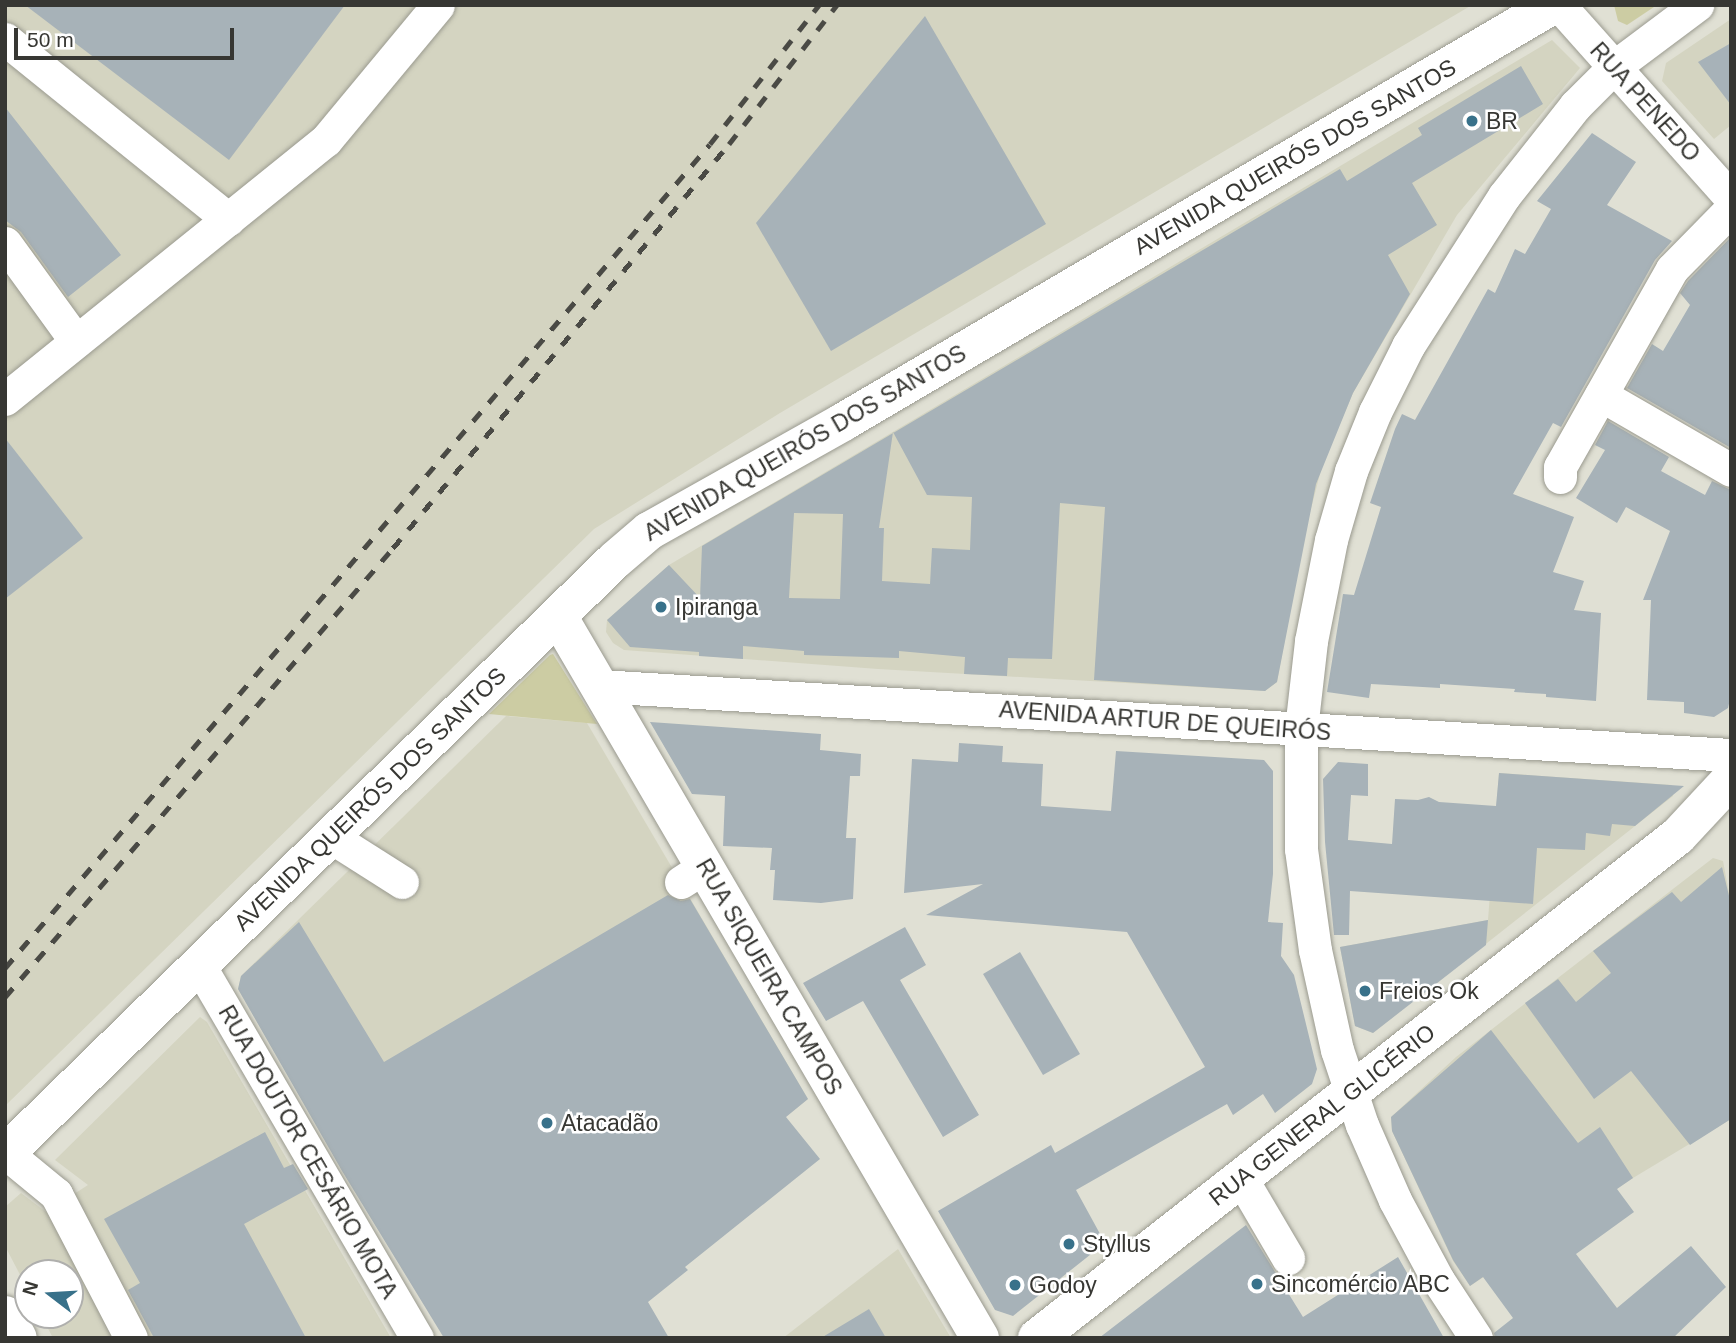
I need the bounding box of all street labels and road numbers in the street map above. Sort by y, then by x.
street label: RUA PENEDO [1584,36,1706,168]
street label: AVENIDA QUEIRÓS DOS SANTOS [1129,53,1461,261]
street label: AVENIDA QUEIRÓS DOS SANTOS [639,339,971,547]
street label: AVENIDA QUEIRÓS DOS SANTOS [228,661,512,937]
street label: AVENIDA ARTUR DE QUEIRÓS [997,696,1333,746]
street label: RUA SIQUEIRA CAMPOS [689,853,849,1101]
street label: RUA DOUTOR CESÁRIO MOTA [212,1000,404,1304]
street label: RUA GENERAL GLICÉRIO [1203,1018,1441,1212]

